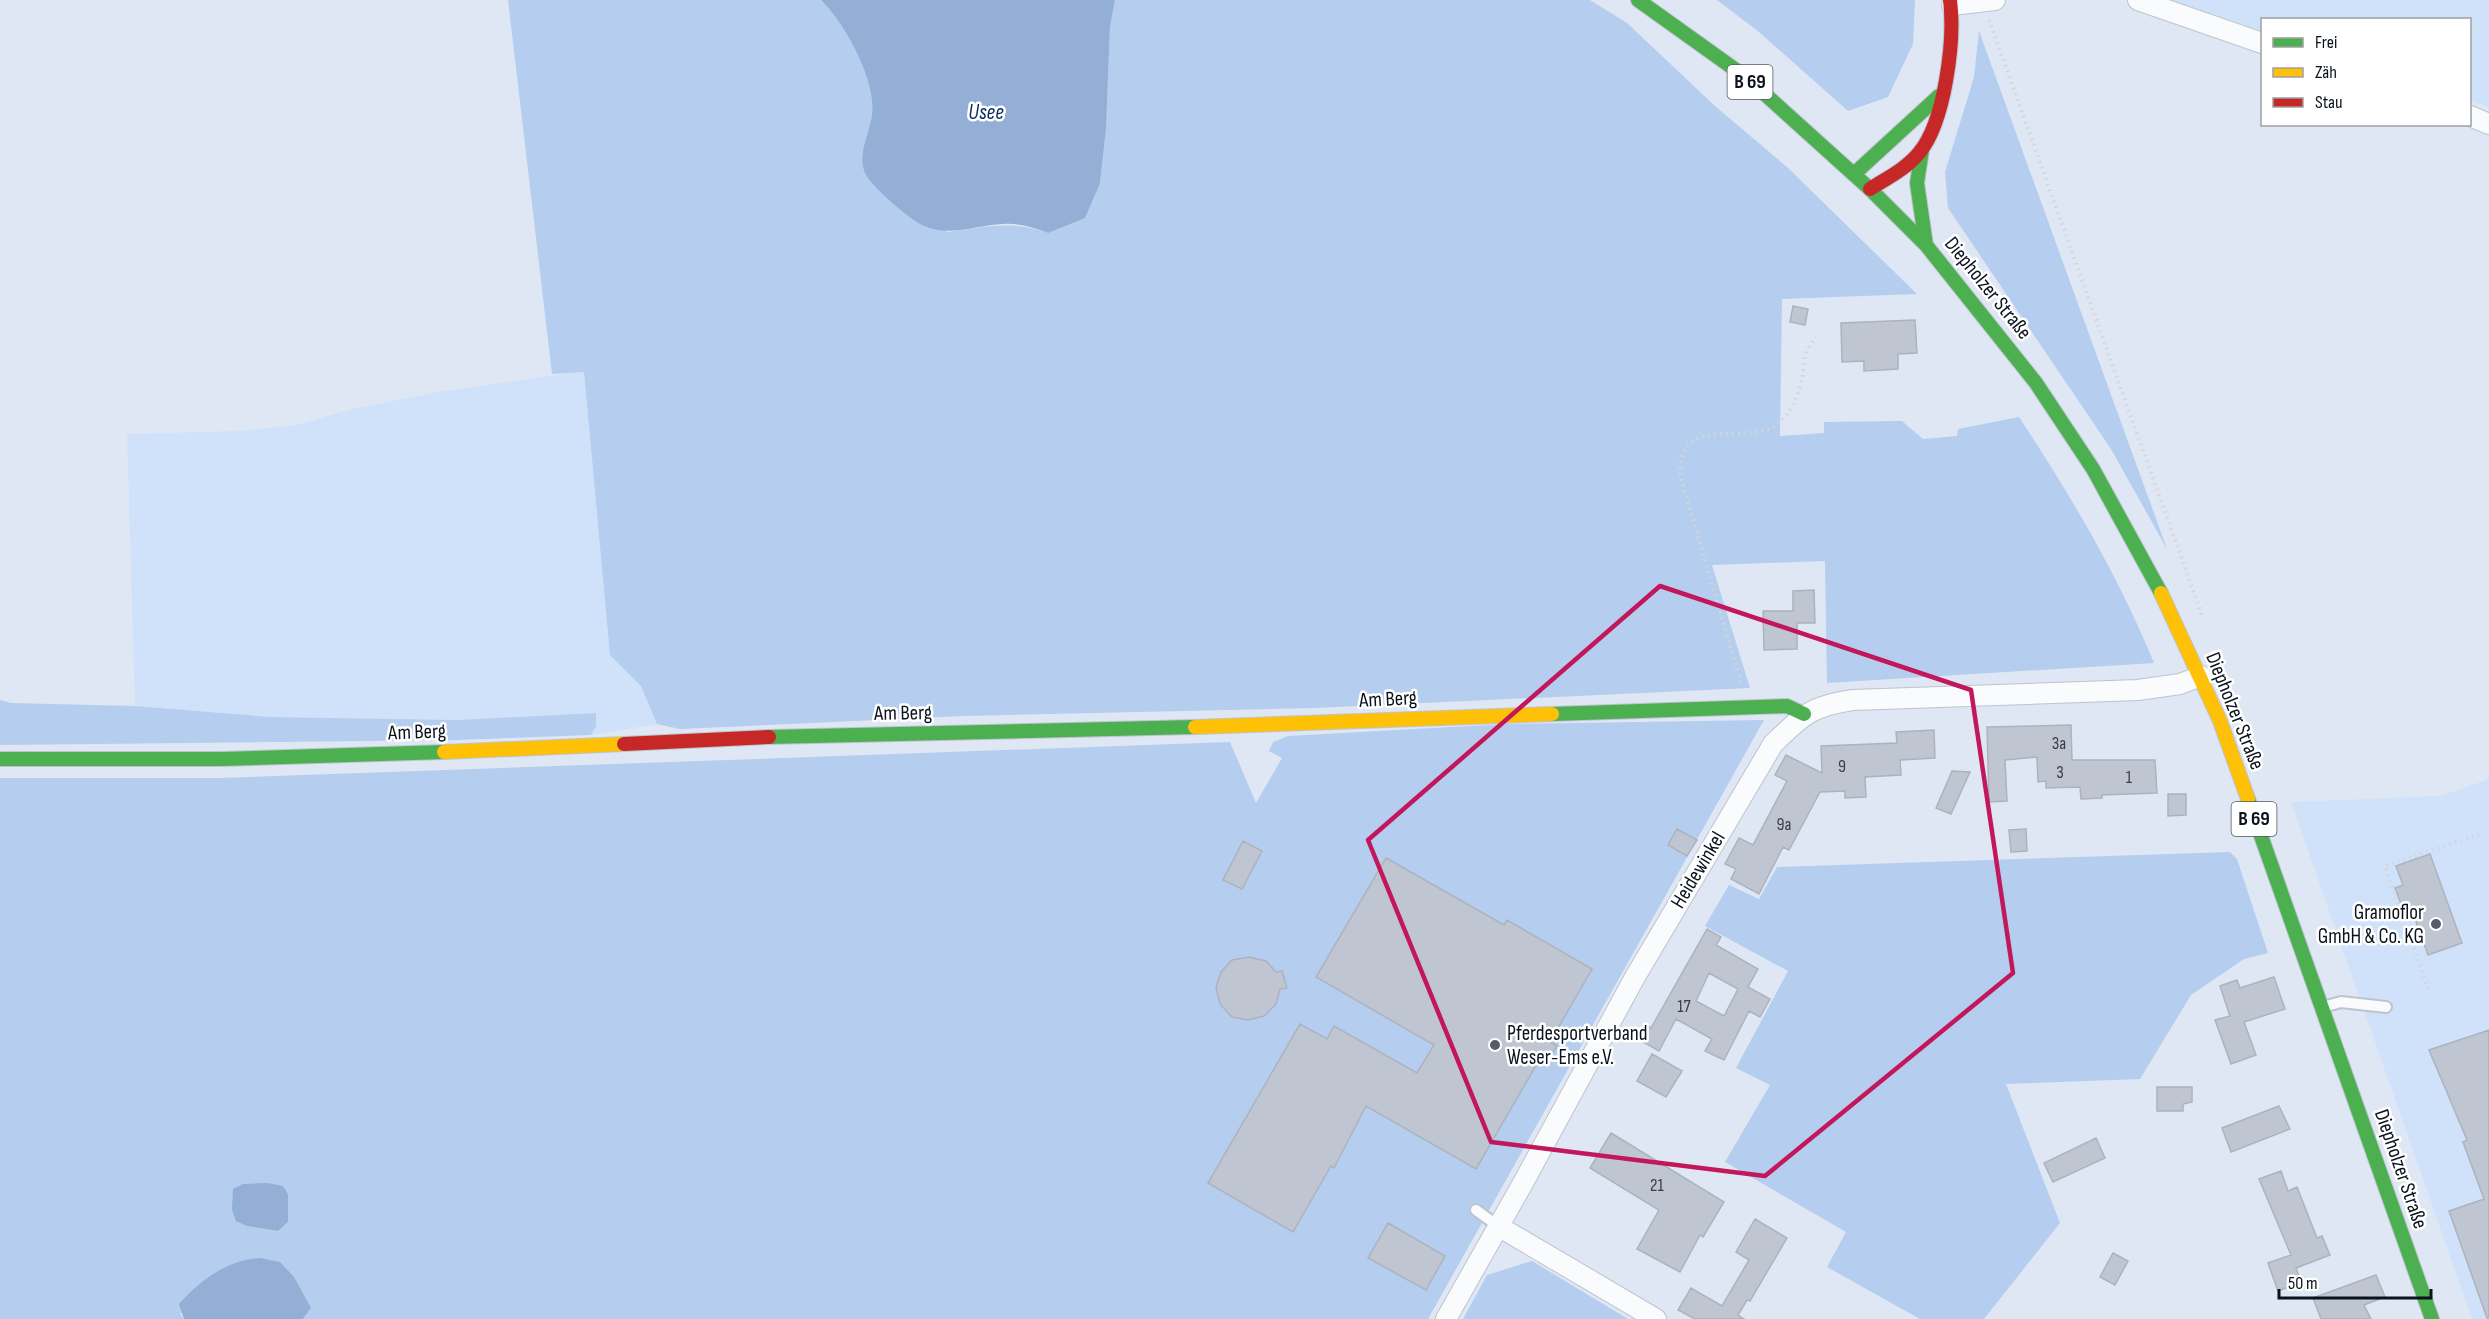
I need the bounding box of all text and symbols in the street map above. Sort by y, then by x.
legend [2261,18,2471,126]
text: Frei [2315,32,2337,53]
text: Zäh [2315,62,2337,83]
road number: B 69 [1728,65,1772,99]
text: Stau [2315,92,2343,113]
water label: Usee [968,99,1004,126]
street label: Diepholzer Straße [1939,232,2037,344]
street label: Diepholzer Straße [2200,649,2270,773]
street label: Am Berg [1357,685,1418,713]
street label: Am Berg [873,700,932,726]
street label: Am Berg [387,718,446,746]
house number: 3a [2052,733,2066,754]
house number: 9 [1838,756,1846,777]
house number: 3 [2056,762,2064,783]
house number: 1 [2126,767,2133,788]
road number: B 69 [2232,802,2276,836]
house number: 9a [1777,814,1792,835]
street label: Heidewinkel [1665,827,1731,913]
place label: Gramoflor GmbH & Co. KG [2318,900,2424,949]
marker: Gramoflor GmbH & Co. KG [2429,917,2443,931]
house number: 17 [1677,996,1692,1017]
place label: Pferdesportverband Weser-Ems e.V. [1507,1021,1648,1070]
marker: Pferdesportverband Weser-Ems e.V. [1488,1038,1502,1052]
street label: Diepholzer Straße [2369,1106,2433,1232]
house number: 21 [1650,1175,1665,1196]
scale bar [2279,1262,2430,1300]
text: 50 m [2288,1273,2318,1294]

